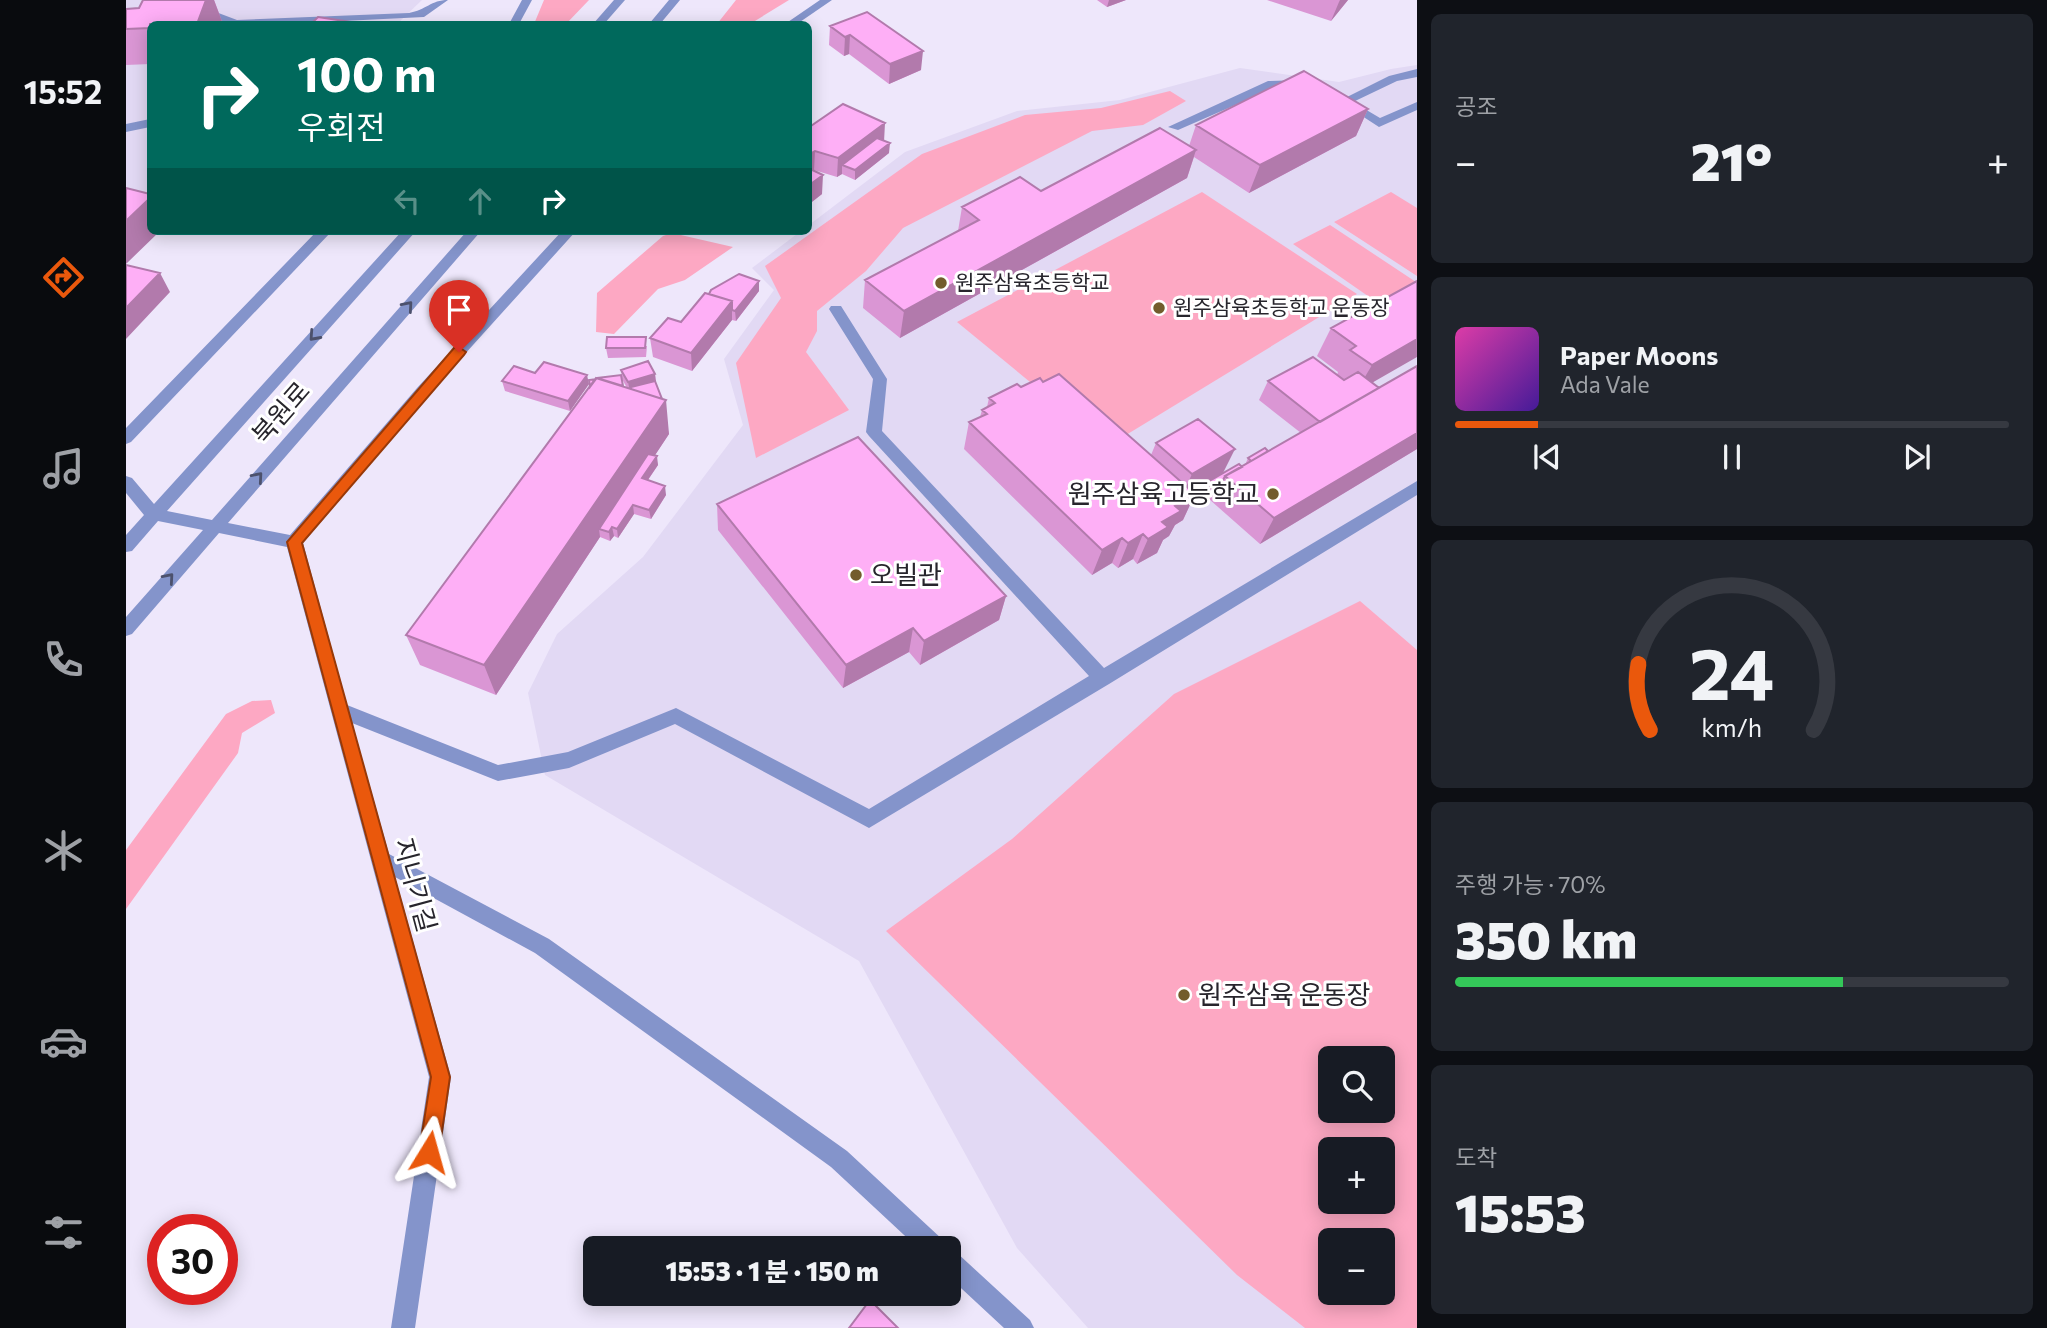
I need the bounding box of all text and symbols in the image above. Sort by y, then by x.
text: 100 m [297,42,436,102]
icon: right [182,49,273,140]
text: 15:52 [24,71,102,111]
text: 공조 [1455,92,1497,120]
text: 우회전 [297,106,385,146]
text: 21° [1691,128,1772,192]
text: − [1455,137,1477,184]
text: + [1987,137,2009,184]
icon: left [388,182,426,220]
icon: ahead [461,182,499,220]
icon: right [534,182,572,220]
icon: directions [39,253,88,302]
place label: 원주삼육초등학교 [955,269,1110,294]
marker: 원주삼육초등학교 [933,275,949,291]
pin [429,280,489,352]
icon: arrive [440,291,478,329]
place label: 원주삼육초등학교 운동장 [1173,294,1390,319]
marker: 원주삼육초등학교 운동장 [1151,300,1167,316]
one-way arrow [400,301,412,314]
one-way arrow [310,328,322,341]
text: Paper Moons [1560,339,1718,370]
text: Ada Vale [1560,370,1650,398]
street label: 북원로 [245,375,315,449]
icon: previous [1528,438,1566,476]
icon: pause [1713,438,1751,476]
icon: next [1898,438,1936,476]
icon: music [39,444,88,493]
one-way arrow [250,472,262,485]
place label: 원주삼육고등학교 [1068,477,1259,508]
marker: 원주삼육고등학교 [1265,486,1281,502]
place label: 오빌관 [870,558,942,589]
marker: 오빌관 [848,567,864,583]
one-way arrow [161,574,173,587]
text: 24 [1689,626,1775,715]
icon: phone [39,635,88,684]
text: km/h [1702,712,1762,742]
icon: climate [39,826,88,875]
street label: 지니기길 [389,834,444,935]
text: 주행 가능 · 70% [1455,870,1606,898]
text: 350 km [1455,906,1637,970]
place label: 원주삼육 운동장 [1198,978,1370,1009]
marker: 원주삼육 운동장 [1176,987,1192,1003]
icon: car [39,1017,88,1066]
map controls [1318,1046,1395,1305]
button: search [1318,1046,1395,1123]
position arrow [392,1115,466,1189]
button: + [1318,1137,1395,1214]
text: 도착 [1455,1143,1497,1171]
text: 15:53 [1455,1179,1586,1243]
icon: filters [39,1208,88,1257]
speed limit sign: 30 [147,1214,238,1305]
button: − [1318,1228,1395,1305]
text: 15:53 · 1 분 · 150 m [665,1255,879,1286]

